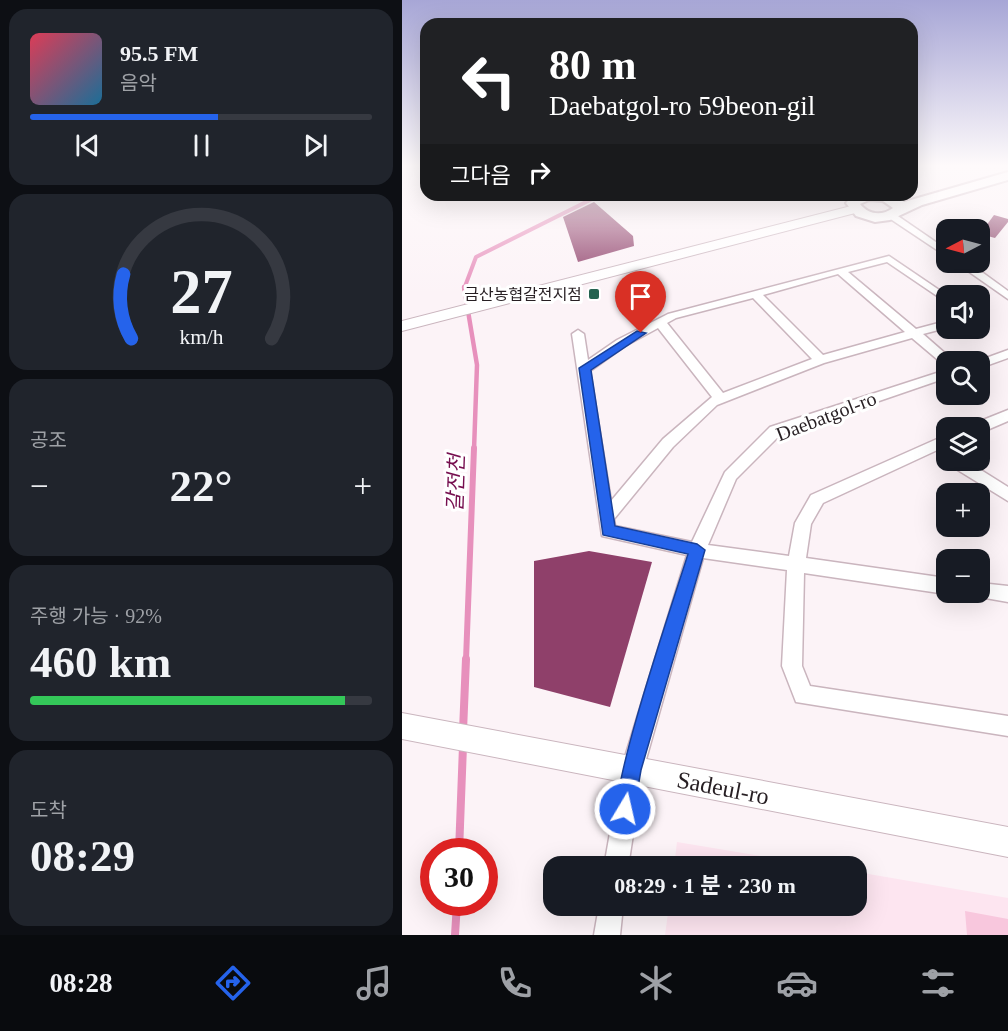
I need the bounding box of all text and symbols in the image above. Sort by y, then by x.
text: 95.5 FM [120,41,198,66]
icon: left [450,42,528,120]
text: 80 m [549,42,637,88]
text: 음악 [120,72,157,94]
text: Daebatgol-ro 59beon-gil [549,91,815,121]
icon: previous [71,129,104,162]
icon: pause [185,129,218,162]
icon: next [299,129,332,162]
icon: right [523,156,556,189]
text: 그다음 [450,163,511,188]
north arrow [936,219,990,273]
map controls [936,219,990,603]
text: 27 [170,257,232,326]
pin [615,271,666,333]
icon: arrive [624,280,657,313]
button: sound [936,285,990,339]
place label: 금산농협갈전지점 [464,286,582,303]
marker: 금산농협갈전지점 [587,287,601,301]
text: km/h [179,326,223,350]
button: search [936,351,990,405]
street label: Daebatgol-ro [773,387,880,446]
button: layers [936,417,990,471]
text: 공조 [30,429,67,451]
water label: 갈전천 [443,451,469,512]
text: 22° [170,461,233,511]
text: − [30,468,49,504]
text: + [353,468,372,504]
button: + [936,483,990,537]
button: − [936,549,990,603]
text: 주행 가능 · 92% [30,605,162,627]
text: 460 km [30,637,171,687]
street label: Sadeul-ro [675,766,771,810]
position arrow [593,777,657,841]
text: 도착 [30,799,67,821]
text: 08:29 [30,831,135,881]
speed limit sign: 30 [420,838,498,916]
text: 08:29 · 1 분 · 230 m [614,873,796,898]
icon: directions [212,962,254,1004]
icon: music [353,962,395,1004]
icon: phone [494,962,536,1004]
icon: climate [635,962,677,1004]
icon: car [776,962,818,1004]
icon: filters [917,962,959,1004]
text: 08:28 [50,968,113,998]

